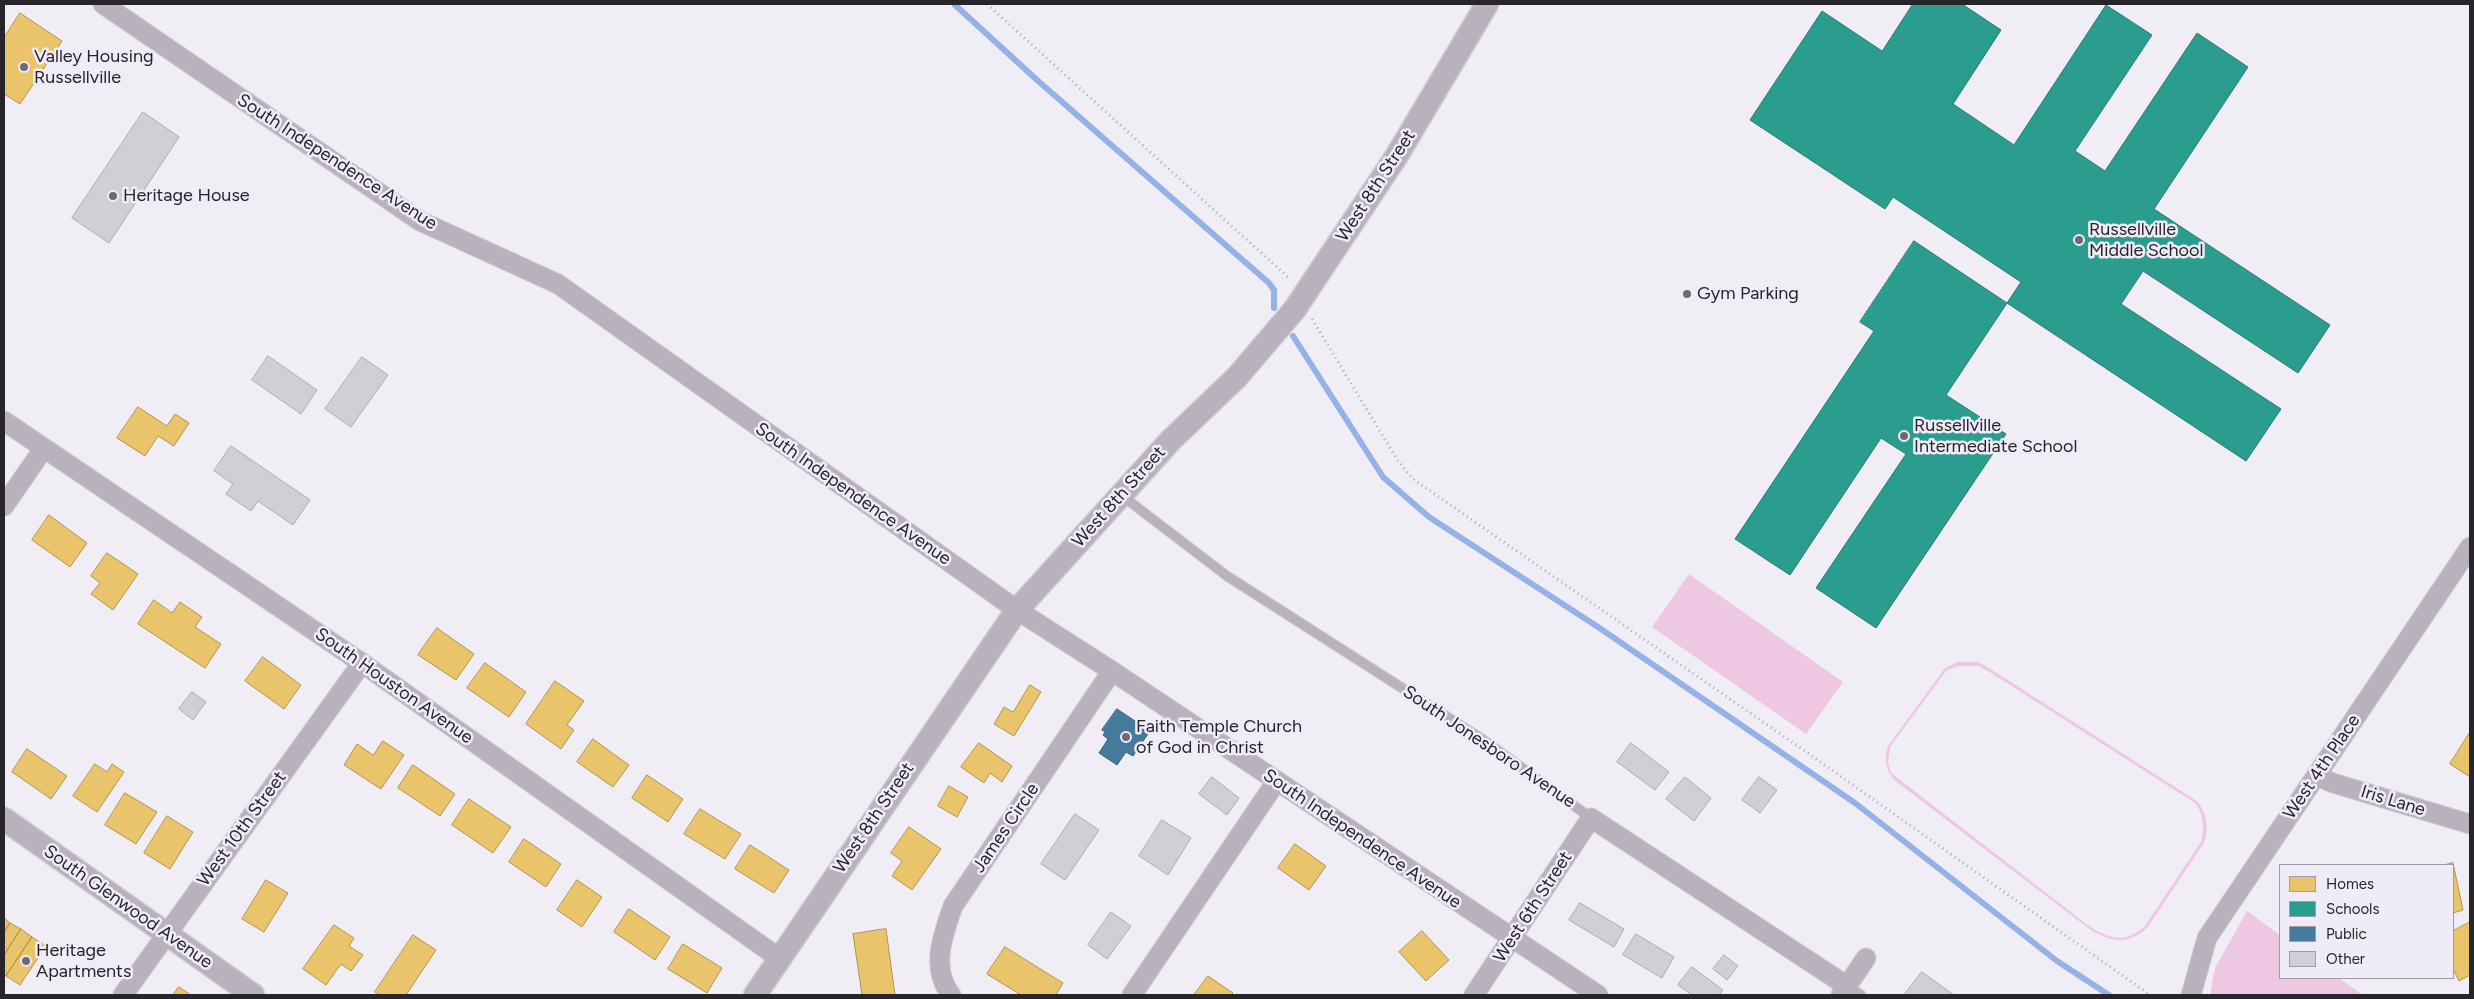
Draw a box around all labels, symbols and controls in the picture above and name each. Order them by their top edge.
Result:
place label: Valley Housing Russellville [34,46,154,88]
marker: Valley Housing Russellville [18,61,30,73]
street label: South Independence Avenue [233,89,441,235]
street label: West 8th Street [1332,126,1420,246]
place label: Heritage House [123,185,250,207]
marker: Heritage House [107,190,119,202]
place label: Russellville Middle School [2089,219,2203,262]
marker: Russellville Middle School [2073,234,2085,246]
place label: Gym Parking [1697,283,1799,305]
marker: Gym Parking [1681,288,1693,300]
place label: Russellville Intermediate School [1914,415,2077,458]
street label: South Independence Avenue [751,418,955,570]
marker: Russellville Intermediate School [1898,430,1910,442]
street label: West 8th Street [1068,442,1170,552]
street label: South Houston Avenue [311,623,477,749]
street label: South Jonesboro Avenue [1399,681,1579,813]
street label: West 4th Place [2279,711,2365,823]
place label: Faith Temple Church of God in Christ [1136,716,1302,759]
marker: Faith Temple Church of God in Christ [1120,731,1132,743]
street label: West 8th Street [829,759,919,877]
street label: South Independence Avenue [1259,765,1465,913]
street label: West 10th Street [193,767,291,891]
street label: James Circle [968,779,1044,877]
street label: Iris Lane [2358,781,2428,821]
street label: South Glenwood Avenue [40,841,216,973]
street label: West 6th Street [1489,847,1577,967]
legend [2279,864,2454,979]
text: Homes [2326,875,2374,893]
text: Schools [2326,900,2379,918]
text: Public [2326,925,2367,943]
place label: Heritage Apartments [36,940,131,982]
text: Other [2326,950,2365,968]
marker: Heritage Apartments [20,955,32,967]

